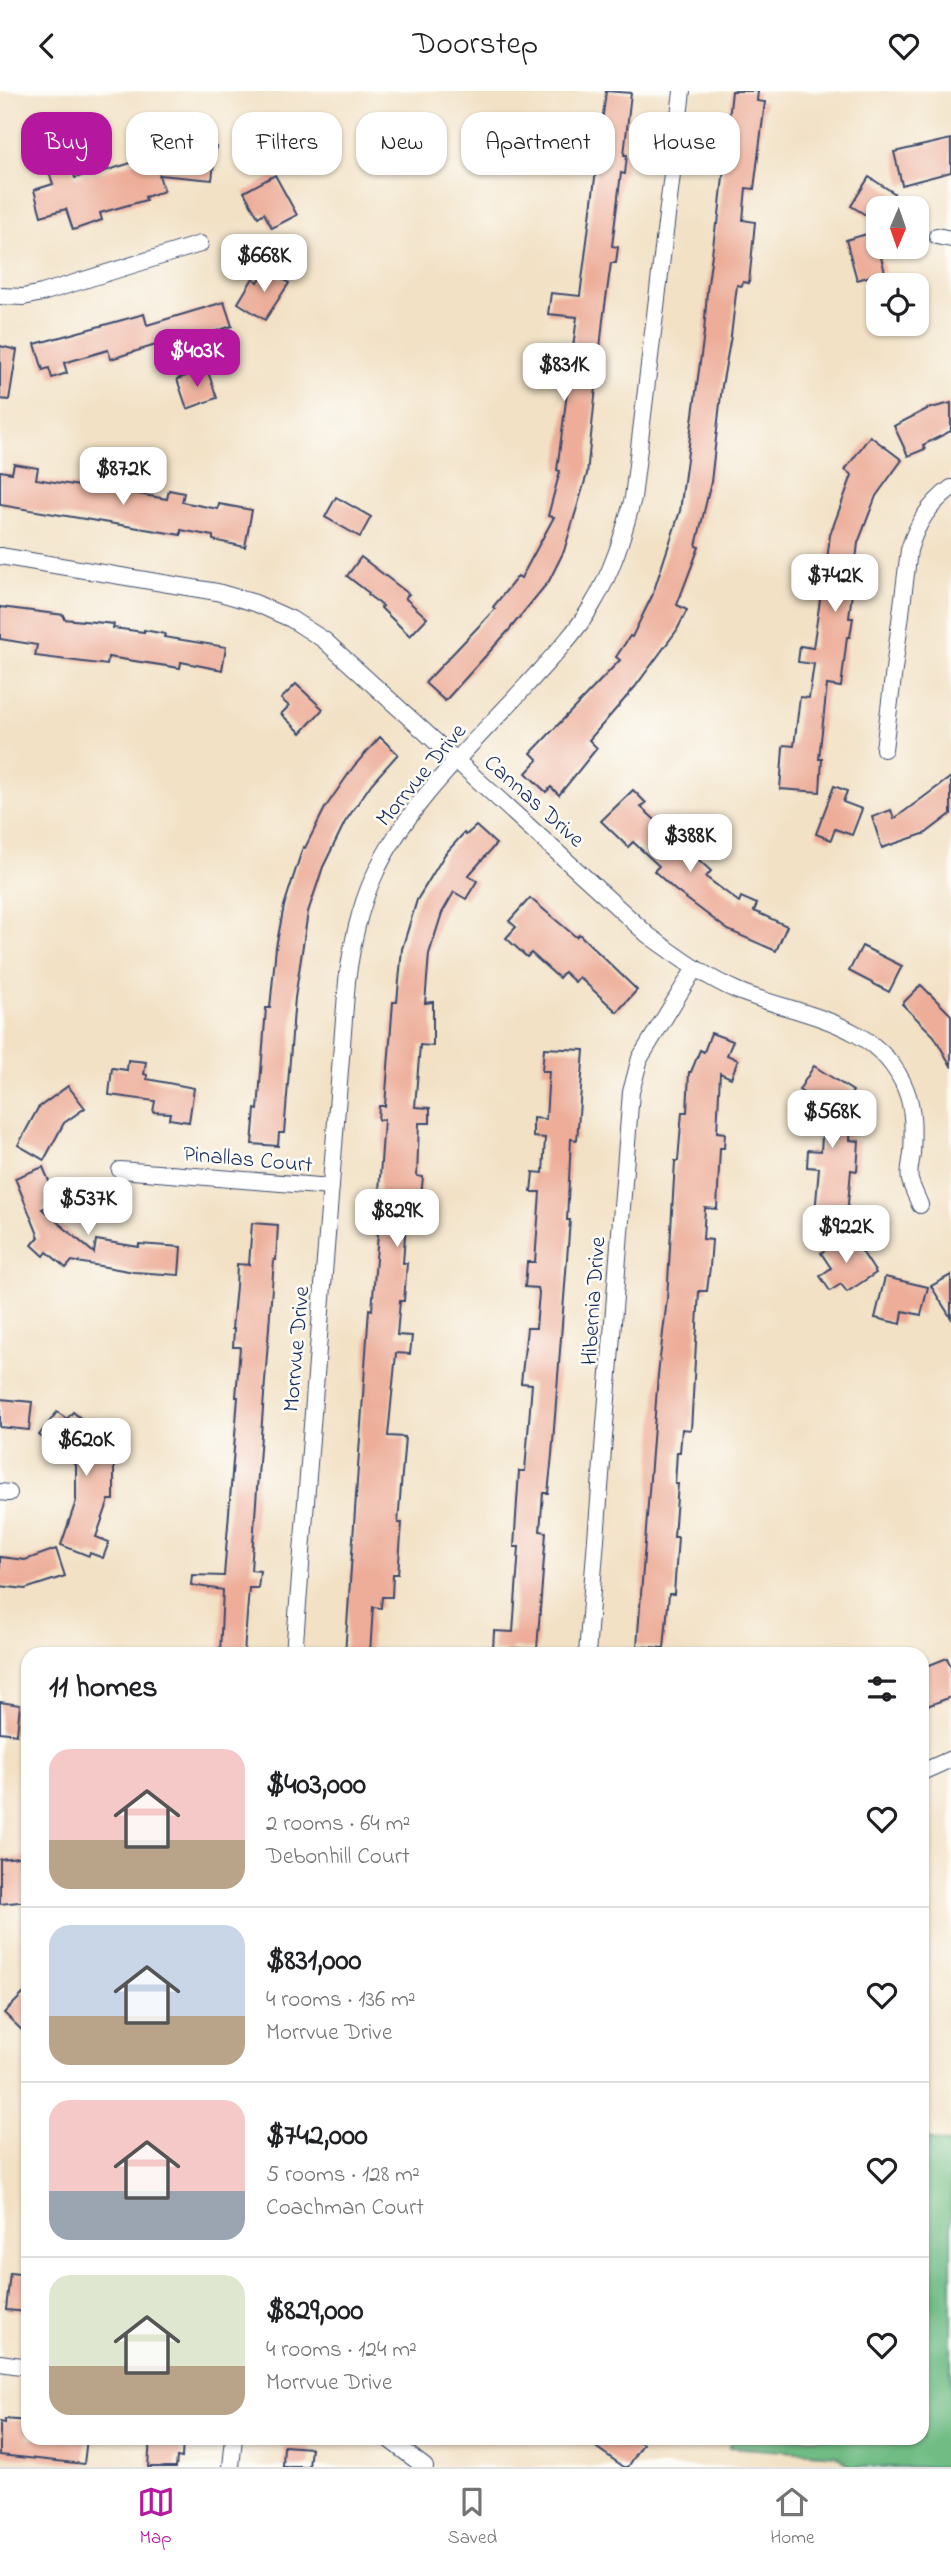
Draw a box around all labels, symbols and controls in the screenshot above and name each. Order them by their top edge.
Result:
text: Doorstep [413,22,538,69]
icon: back [28,27,66,65]
icon: heart [885,27,923,65]
chip: Buy [21,112,112,175]
chip: Rent [126,112,218,175]
chip: Filters [232,112,342,175]
chip: New [356,112,447,175]
chip: Apartment [461,112,615,175]
chip: House [629,112,740,175]
north arrow [866,196,929,259]
map controls [866,196,929,336]
pin: $668K [215,235,313,294]
text: $668K [237,240,291,273]
button: locate [866,273,929,336]
pin: $403K [148,329,246,389]
text: $403K [170,335,224,368]
pin: $831K [515,343,613,403]
text: $831K [539,349,589,382]
pin: $872K [74,447,172,507]
text: $872K [96,453,150,486]
pin: $742K [786,554,884,614]
text: $742K [807,560,863,593]
street label: Morrvue Drive [369,716,476,835]
street label: Cannas Drive [476,748,592,857]
pin: $388K [641,815,739,874]
text: $388K [664,820,716,853]
pin: $568K [783,1091,881,1150]
text: $568K [804,1096,860,1129]
street label: Pinallas Court [182,1138,314,1183]
pin: $537K [39,1177,137,1237]
text: $537K [59,1183,117,1216]
pin: $829K [348,1189,446,1249]
text: $829K [371,1195,423,1228]
pin: $922K [797,1205,895,1265]
text: $922K [819,1211,873,1244]
street label: Hibernia Drive [574,1235,615,1367]
street label: Morrvue Drive [276,1284,319,1414]
pin: $620K [37,1419,135,1478]
text: $620K [58,1424,114,1457]
text: 11 homes [49,1667,157,1711]
icon: filters [863,1670,901,1708]
text: $403,000 [266,1764,366,1808]
icon: home [105,1777,189,1861]
icon: heart [863,1800,901,1838]
text: 2 rooms · 64 m² [266,1808,410,1841]
text: Debonhill Court [266,1841,410,1874]
text: $831,000 [266,1940,361,1984]
icon: home [105,1953,189,2037]
icon: heart [863,1976,901,2014]
text: 4 rooms · 136 m² [266,1984,416,2017]
text: Morrvue Drive [266,2017,392,2050]
text: $742,000 [266,2115,368,2159]
icon: home [105,2128,189,2212]
icon: heart [863,2151,901,2189]
text: 5 rooms · 128 m² [266,2159,420,2192]
text: Coachman Court [266,2192,424,2225]
text: $829,000 [266,2290,363,2334]
icon: home [105,2303,189,2387]
icon: heart [863,2326,901,2364]
text: 4 rooms · 124 m² [266,2334,417,2367]
text: Morrvue Drive [266,2367,392,2400]
tab: Map [137,2483,175,2552]
tab: Saved [448,2483,497,2552]
tab: Home [770,2483,814,2552]

